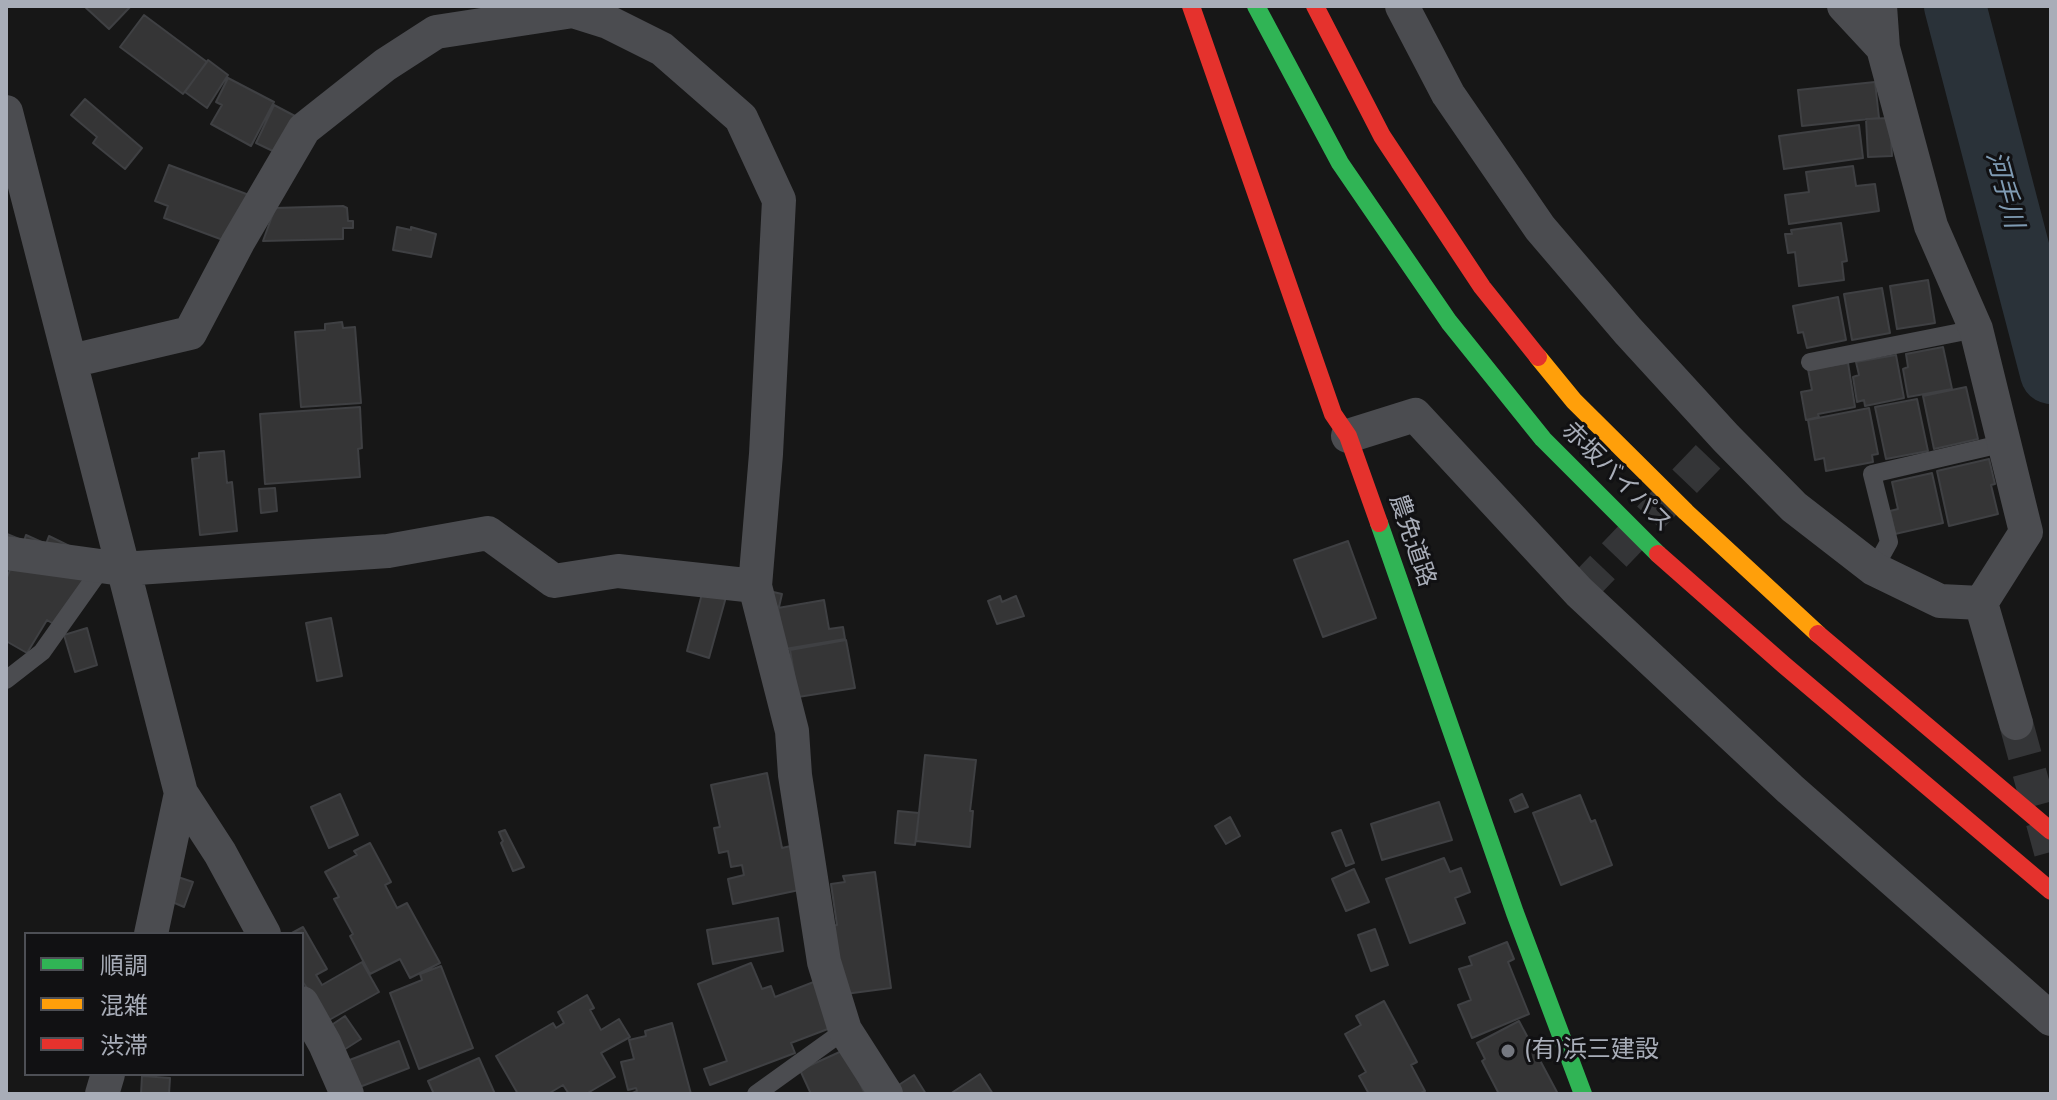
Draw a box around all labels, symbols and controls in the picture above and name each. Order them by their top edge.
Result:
water label: 河手川 [1978,148,2028,232]
street label: 赤坂バイパス [1555,417,1677,539]
street label: 農免道路 [1382,491,1440,591]
legend [24,932,304,1076]
text: 順調 [100,948,148,983]
text: 混雑 [100,988,148,1023]
text: 渋滞 [100,1028,148,1063]
place label: (有)浜三建設 [1524,1037,1659,1065]
marker: (有)浜三建設 [1499,1042,1517,1060]

